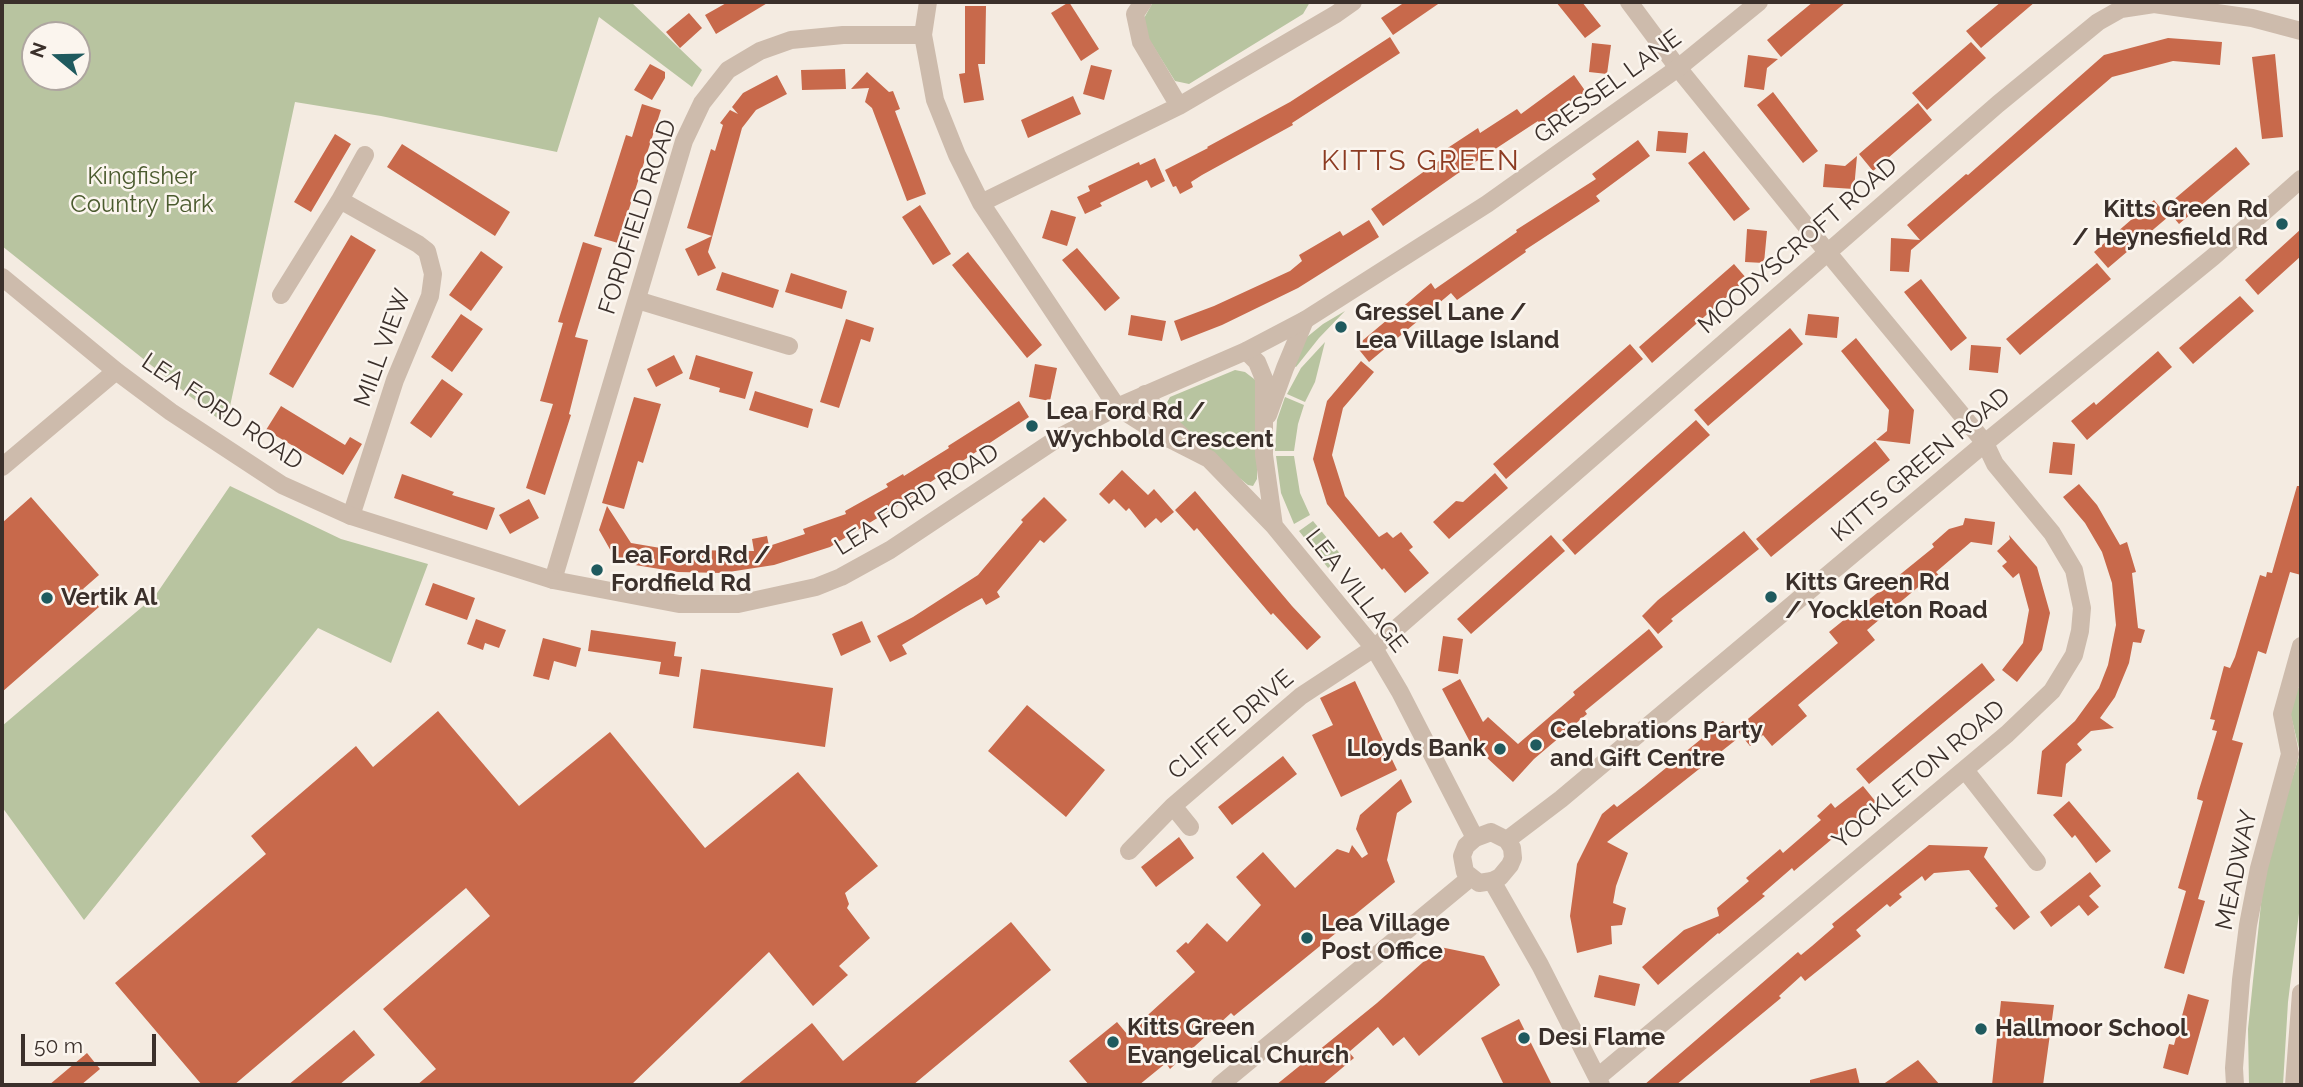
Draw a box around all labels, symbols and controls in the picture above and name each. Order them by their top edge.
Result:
north arrow [21,21,91,91]
street label: GRESSEL LANE [1529,24,1687,150]
text: N [25,39,51,60]
street label: FORDFIELD ROAD [593,116,683,318]
district label: KITTS GREEN [1323,145,1519,179]
street label: MOODYSCROFT ROAD [1693,152,1903,340]
park label: Kingfisher Country Park [70,163,214,219]
place label: Kitts Green Rd / Heynesfield Rd [2072,196,2268,252]
marker: Kitts Green Rd / Heynesfield Rd [2274,216,2290,232]
street label: MILL VIEW [348,285,418,411]
place label: Gressel Lane / Lea Village Island [1355,299,1559,355]
marker: Gressel Lane / Lea Village Island [1333,319,1349,335]
street label: LEA FORD ROAD [136,347,308,477]
street label: KITTS GREEN ROAD [1826,382,2016,548]
place label: Lea Ford Rd / Wychbold Crescent [1046,398,1274,454]
marker: Lea Ford Rd / Wychbold Crescent [1024,418,1040,434]
street label: LEA FORD ROAD [830,438,1004,562]
street label: LEA VILLAGE [1299,524,1413,658]
place label: Lea Ford Rd / Fordfield Rd [611,542,770,598]
marker: Lea Ford Rd / Fordfield Rd [589,562,605,578]
place label: Kitts Green Rd / Yockleton Road [1785,569,1988,625]
place label: Vertik Al [61,584,157,612]
marker: Kitts Green Rd / Yockleton Road [1763,589,1779,605]
marker: Vertik Al [39,590,55,606]
street label: CLIFFE DRIVE [1162,664,1300,786]
street label: YOCKLETON ROAD [1827,694,2011,856]
place label: Celebrations Party and Gift Centre [1550,717,1763,773]
place label: Lloyds Bank [1346,735,1486,763]
marker: Celebrations Party and Gift Centre [1528,737,1544,753]
marker: Lloyds Bank [1492,741,1508,757]
street label: MEADWAY [2210,807,2264,933]
place label: Lea Village Post Office [1321,910,1450,966]
marker: Lea Village Post Office [1299,930,1315,946]
place label: Kitts Green Evangelical Church [1127,1014,1349,1070]
place label: Hallmoor School [1995,1015,2188,1043]
scale bar [24,1020,159,1064]
marker: Hallmoor School [1973,1021,1989,1037]
place label: Desi Flame [1538,1024,1665,1052]
marker: Desi Flame [1516,1030,1532,1046]
text: 50 m [34,1033,83,1058]
marker: Kitts Green Evangelical Church [1105,1034,1121,1050]

